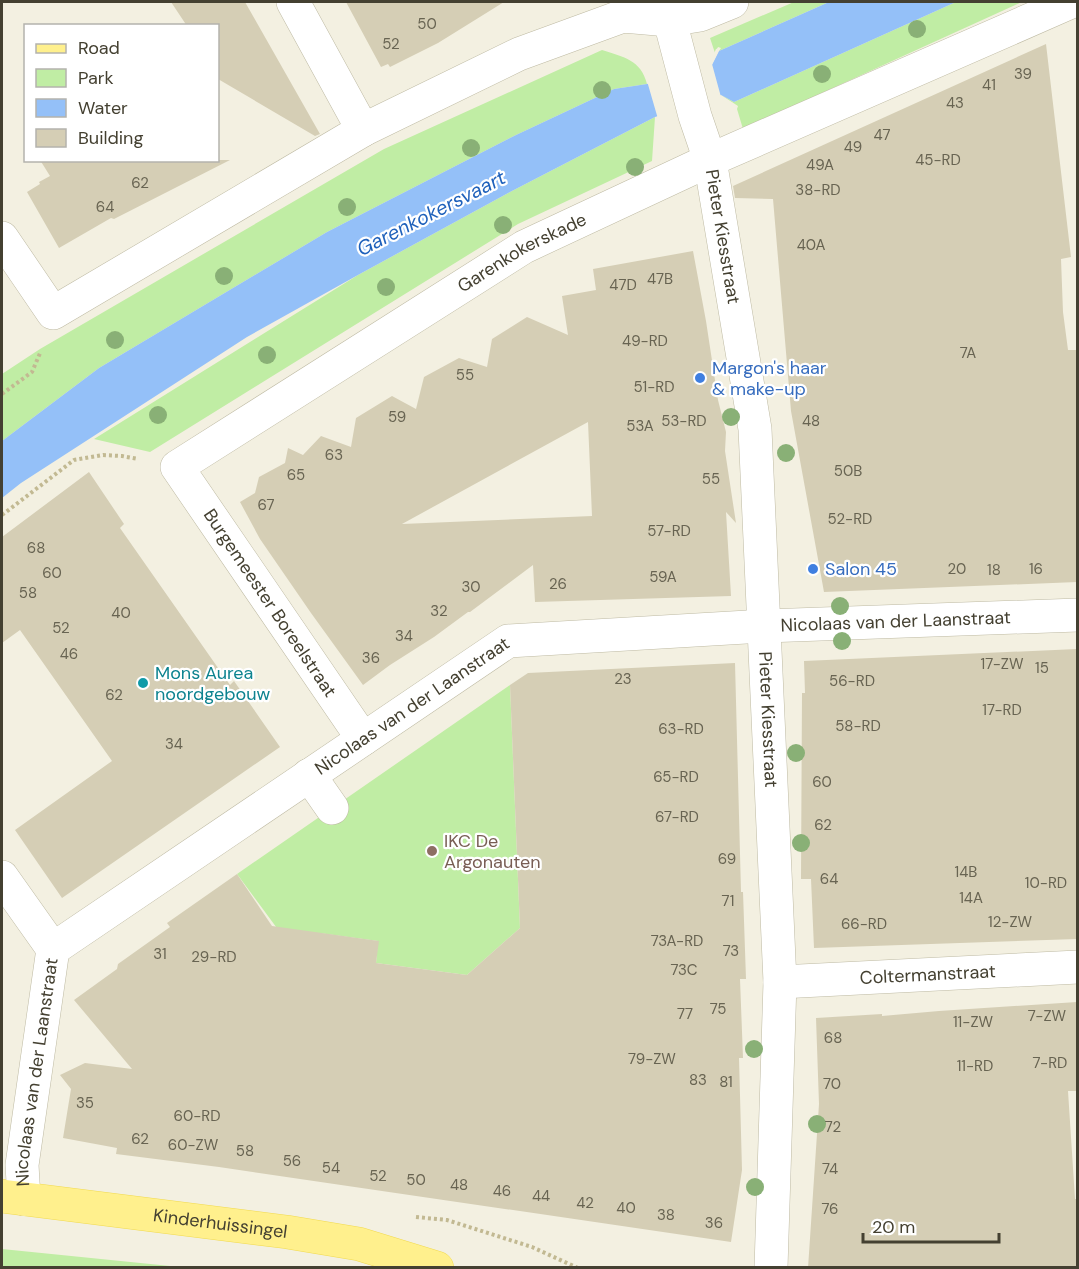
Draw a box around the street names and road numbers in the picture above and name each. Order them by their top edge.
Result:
street label: Pieter Kiesstraat [700,167,746,306]
street label: Garenkokerskade [453,207,590,298]
street label: Burgemeester Boreelstraat [198,504,342,702]
street label: Nicolaas van der Laanstraat [780,605,1011,637]
street label: Nicolaas van der Laanstraat [310,631,514,780]
street label: Pieter Kiesstraat [753,651,783,788]
street label: Nicolaas van der Laanstraat [9,956,64,1187]
street label: Coltermanstraat [859,959,996,990]
street label: Kinderhuissingel [152,1203,289,1244]

